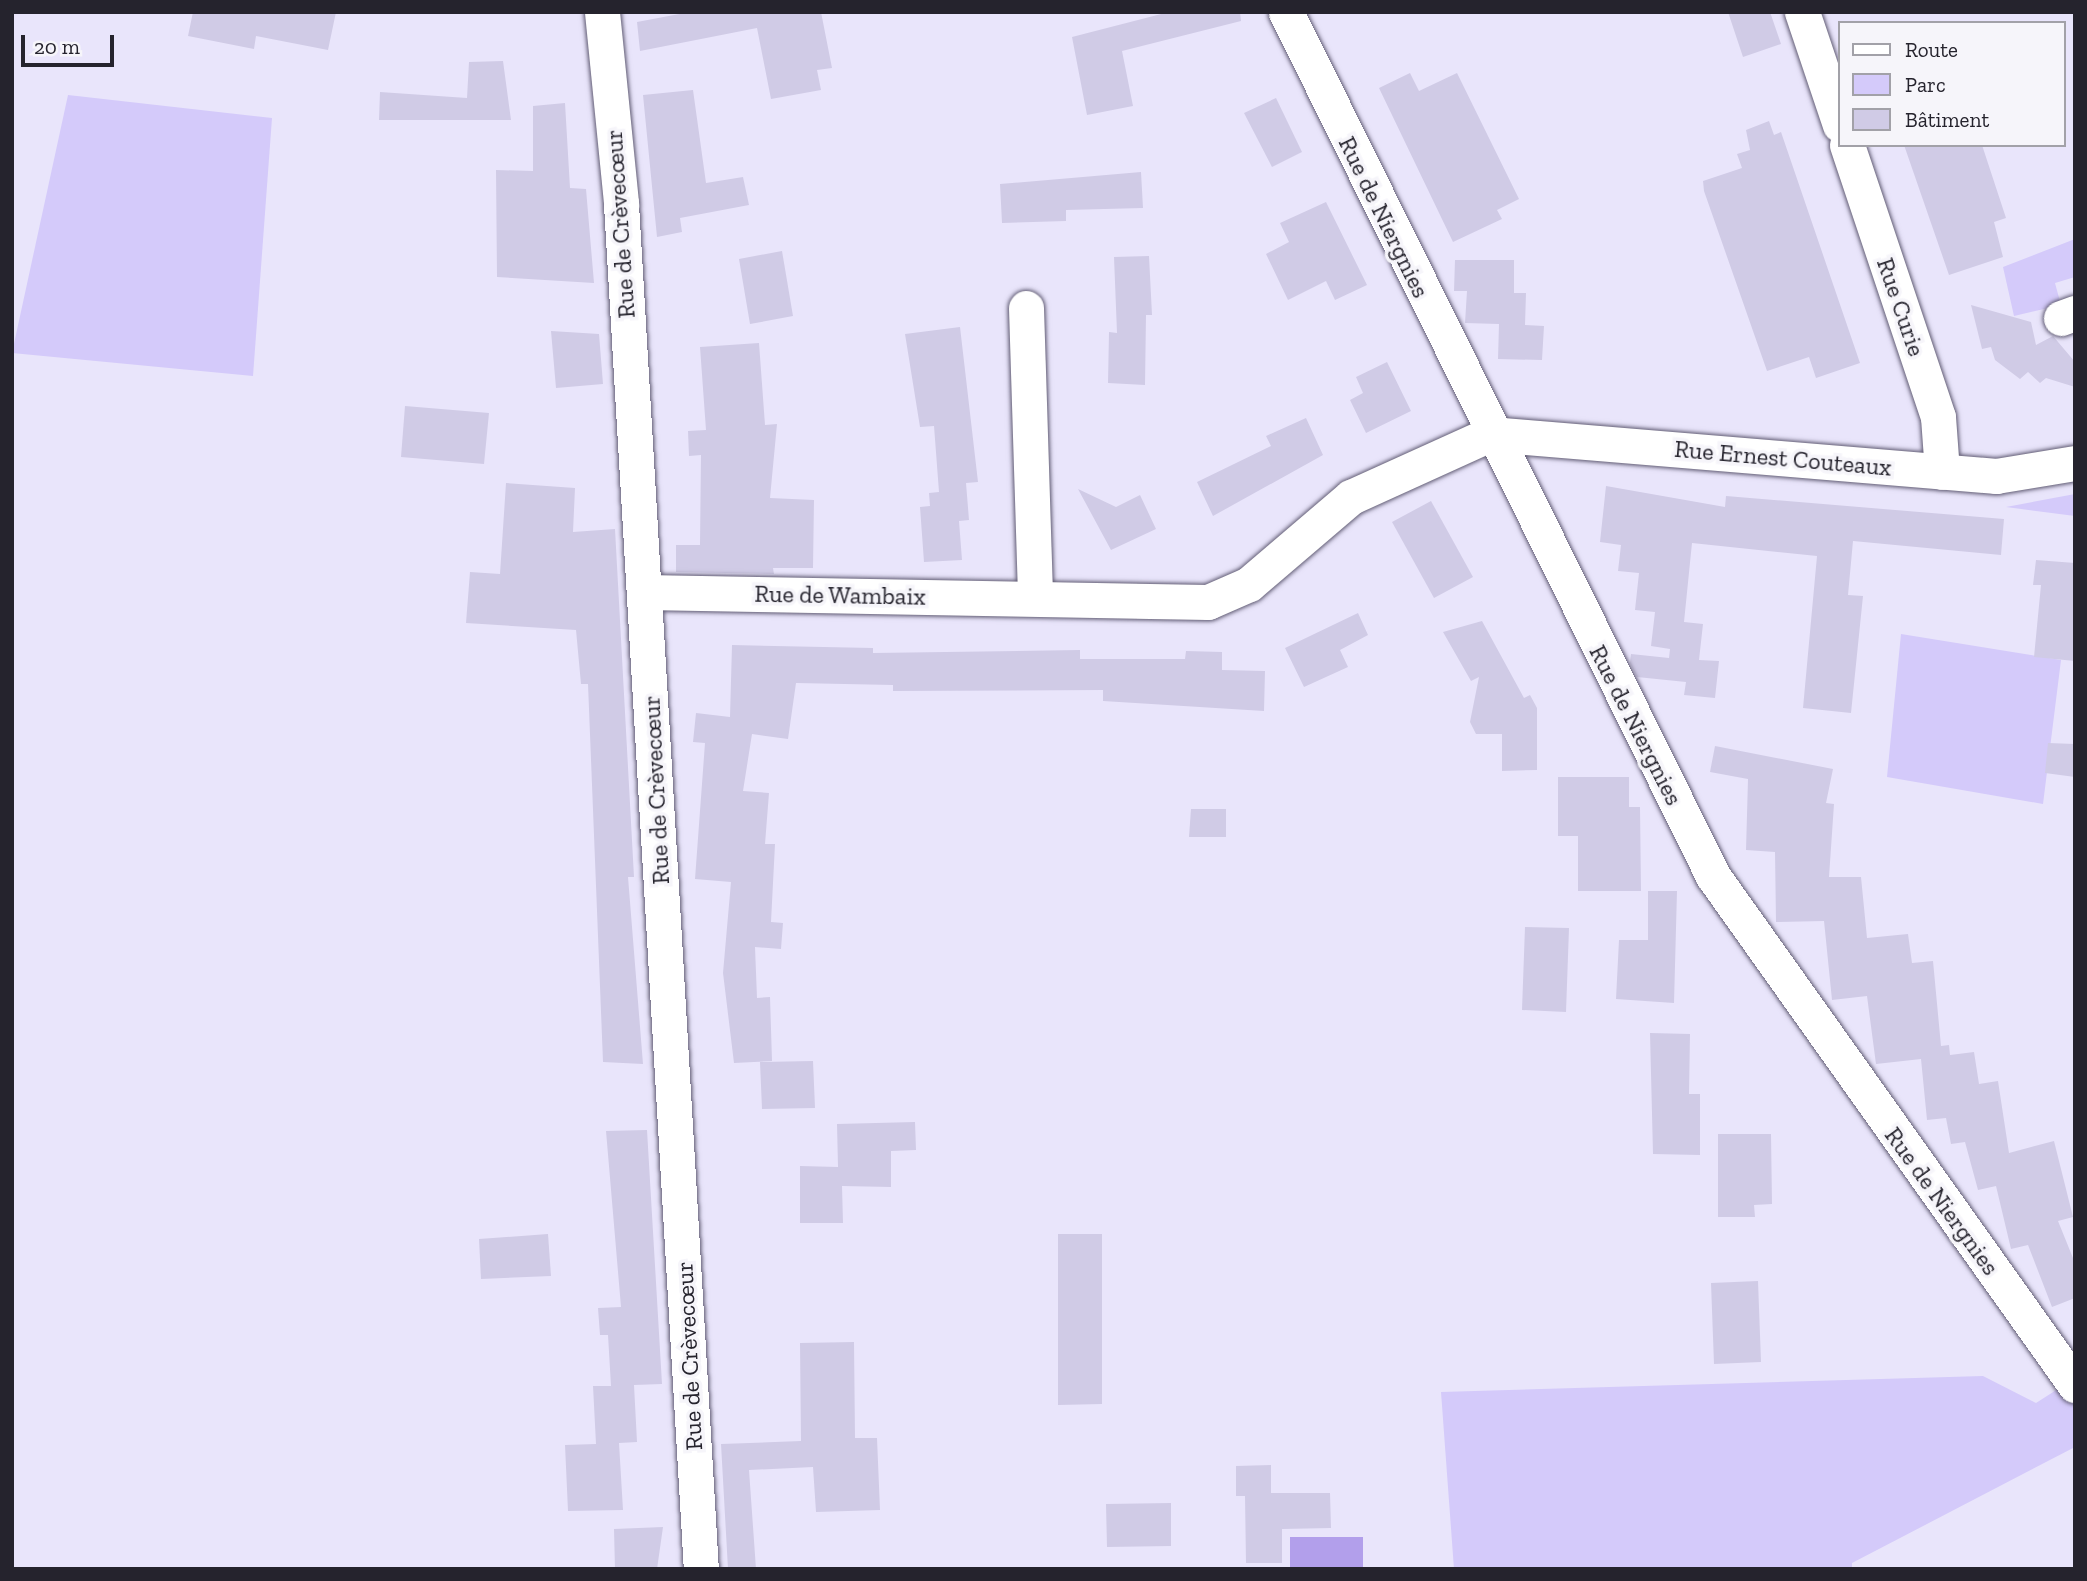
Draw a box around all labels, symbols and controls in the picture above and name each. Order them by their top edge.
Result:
scale bar [24,21,117,65]
legend [1839,21,2066,147]
text: 20 m [34,34,80,59]
text: Route [1905,37,1958,62]
text: Parc [1905,72,1946,97]
text: Bâtiment [1905,107,1989,132]
street label: Rue de Crèvecœur [599,129,641,319]
street label: Rue de Niergnies [1333,132,1435,302]
street label: Rue Curie [1871,254,1931,360]
street label: Rue Ernest Couteaux [1673,434,1893,482]
street label: Rue de Wambaix [754,579,926,611]
street label: Rue de Niergnies [1583,640,1689,810]
street label: Rue de Crèvecœur [637,695,675,885]
street label: Rue de Niergnies [1879,1121,2005,1281]
street label: Rue de Crèvecœur [670,1261,708,1451]

